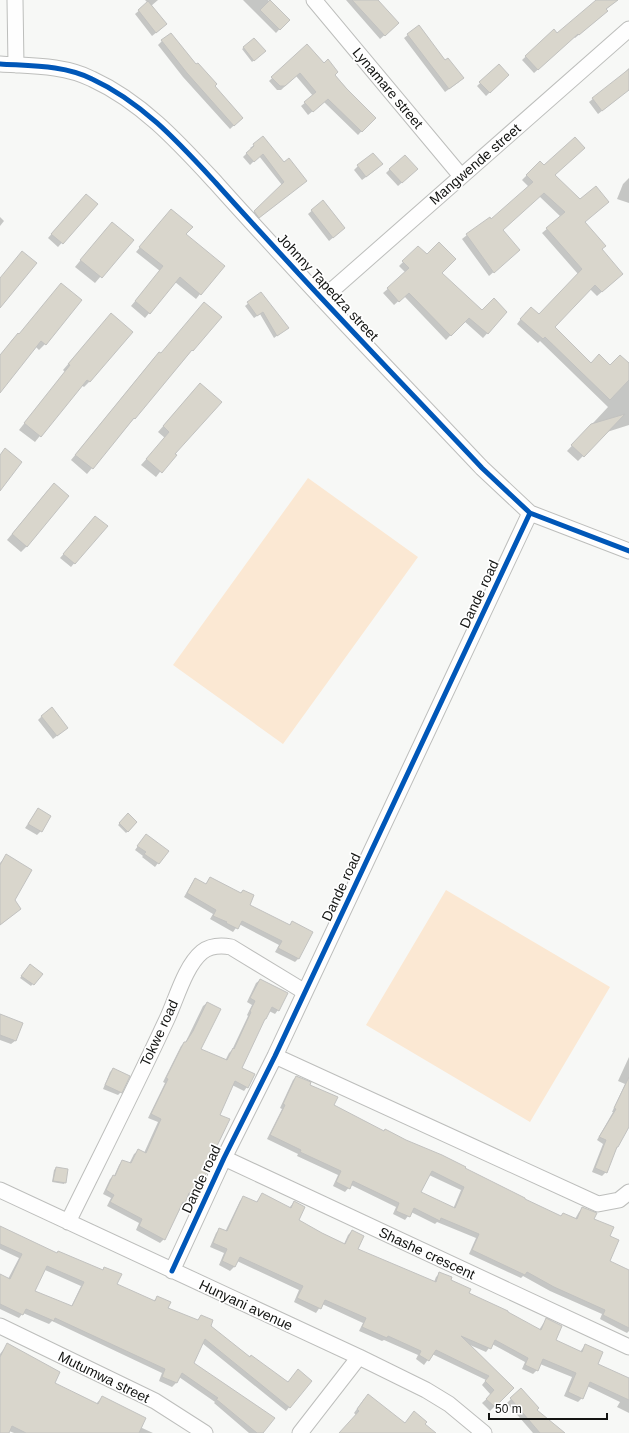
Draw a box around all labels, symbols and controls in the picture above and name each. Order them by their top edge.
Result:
street label: Lynamare street [350,44,427,132]
street label: Mangwende street [426,120,524,208]
street label: Johnny Tapedza street [274,230,382,344]
street label: Dande road [456,557,502,631]
street label: Dande road [318,850,364,924]
street label: Tokwe road [137,997,181,1069]
street label: Dande road [178,1142,224,1216]
street label: Shashe crescent [376,1224,478,1282]
street label: Hunyani avenue [197,1276,295,1334]
street label: Mutumwa street [56,1348,152,1406]
scale bar [489,1395,607,1421]
text: 50 m [495,1402,522,1416]

